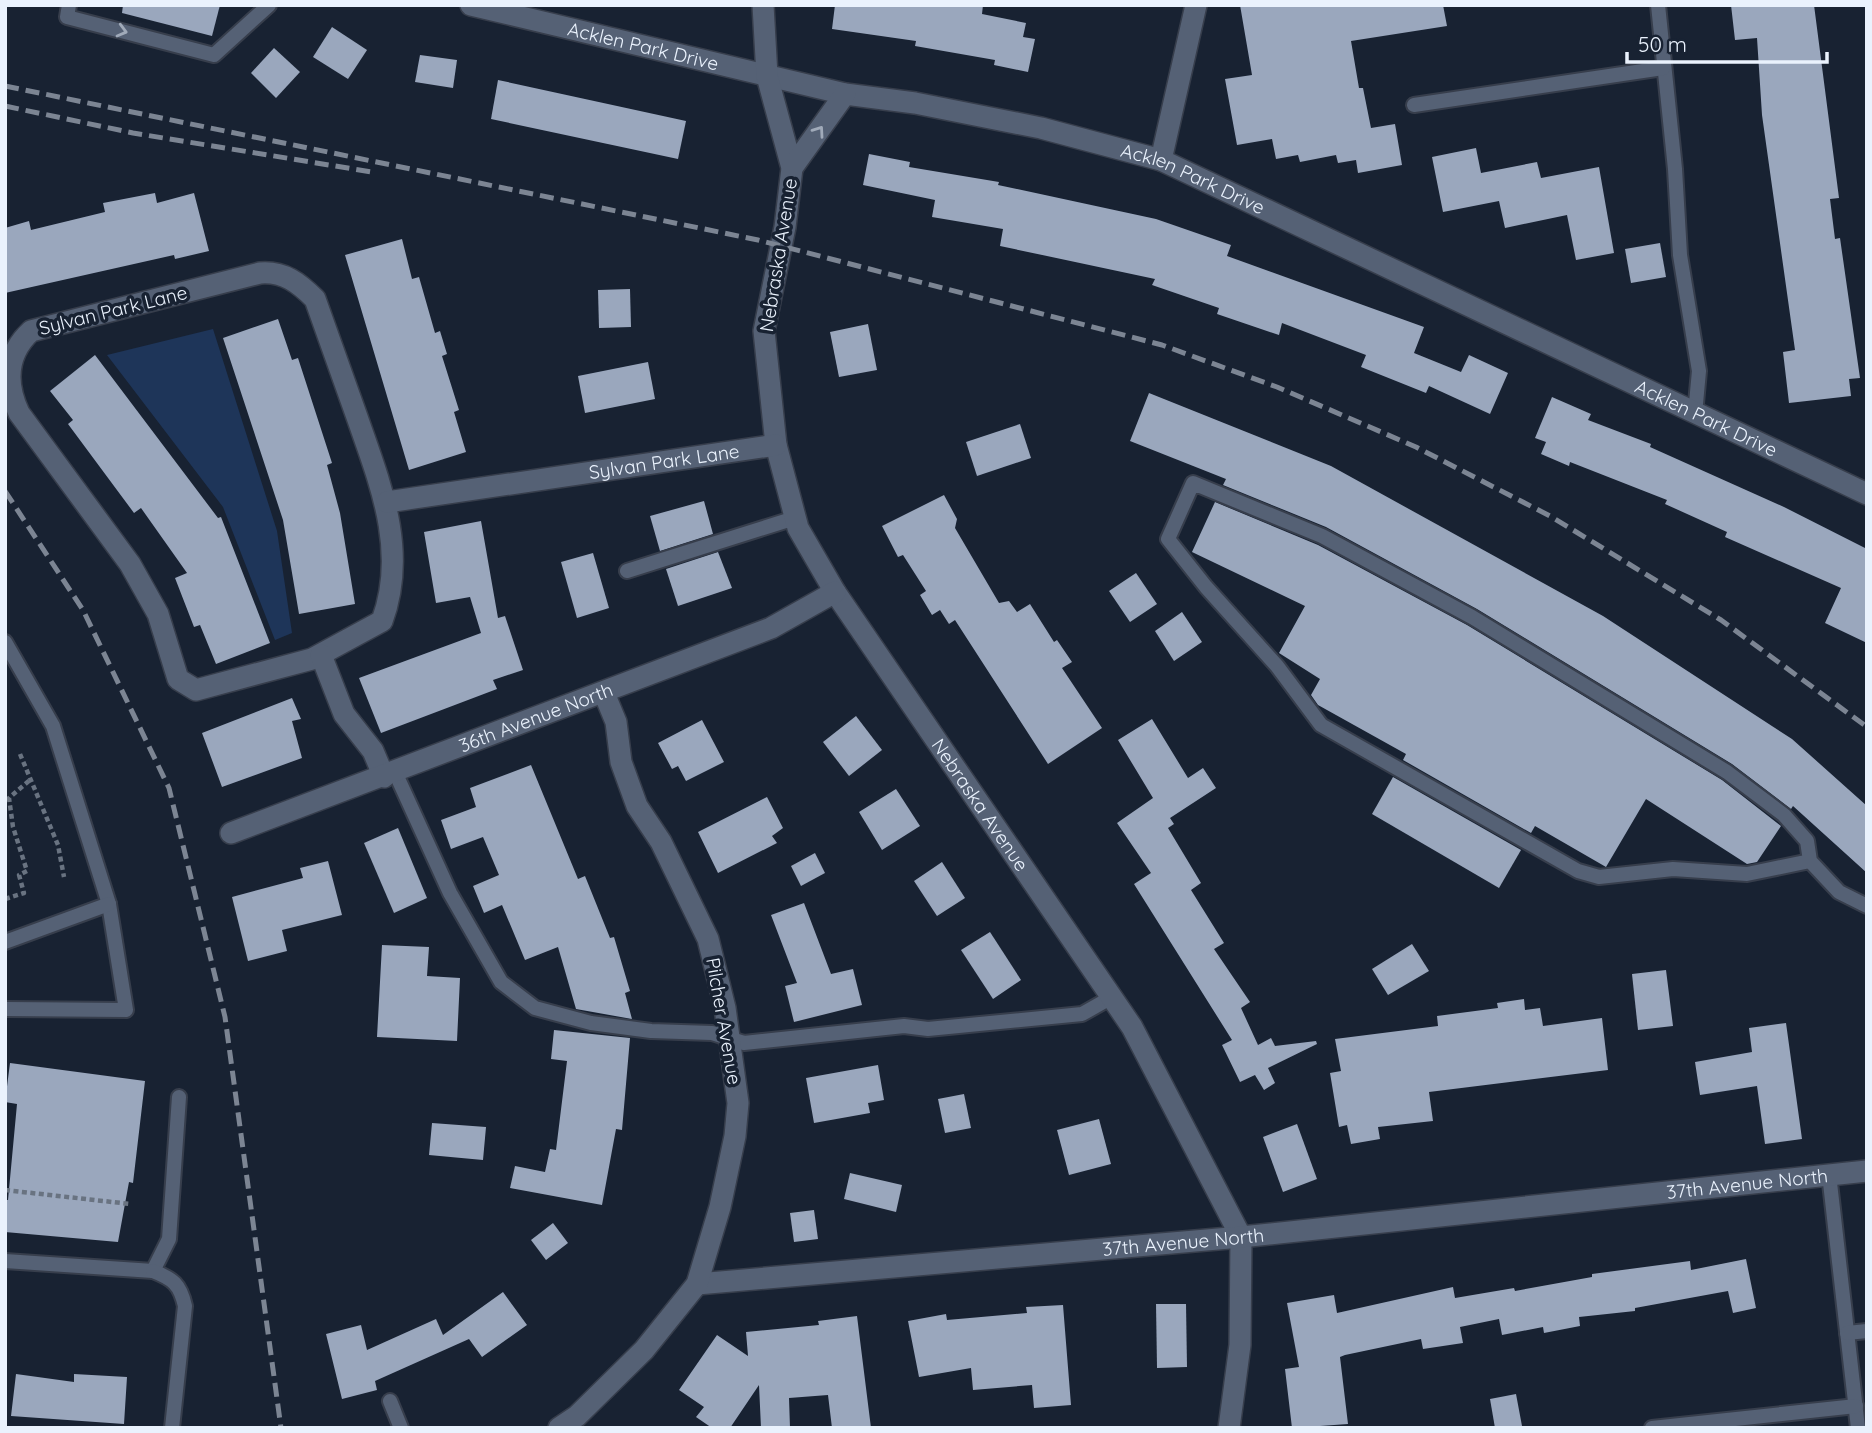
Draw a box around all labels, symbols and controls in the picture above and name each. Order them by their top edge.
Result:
street label: Acklen Park Drive [565,16,721,76]
scale bar [1627,21,1826,65]
one-way arrow [116,23,128,37]
text: 50 m [1638,31,1687,57]
one-way arrow [811,126,823,139]
street label: Acklen Park Drive [1118,138,1269,219]
street label: Nebraska Avenue [754,176,802,334]
street label: Sylvan Park Lane [36,280,190,340]
street label: Acklen Park Drive [1631,374,1781,462]
street label: Sylvan Park Lane [587,439,741,484]
street label: 36th Avenue North [455,677,616,757]
street label: Nebraska Avenue [927,734,1034,876]
street label: Pilcher Avenue [701,956,747,1086]
street label: 37th Avenue North [1665,1163,1829,1204]
street label: 37th Avenue North [1101,1223,1265,1261]

